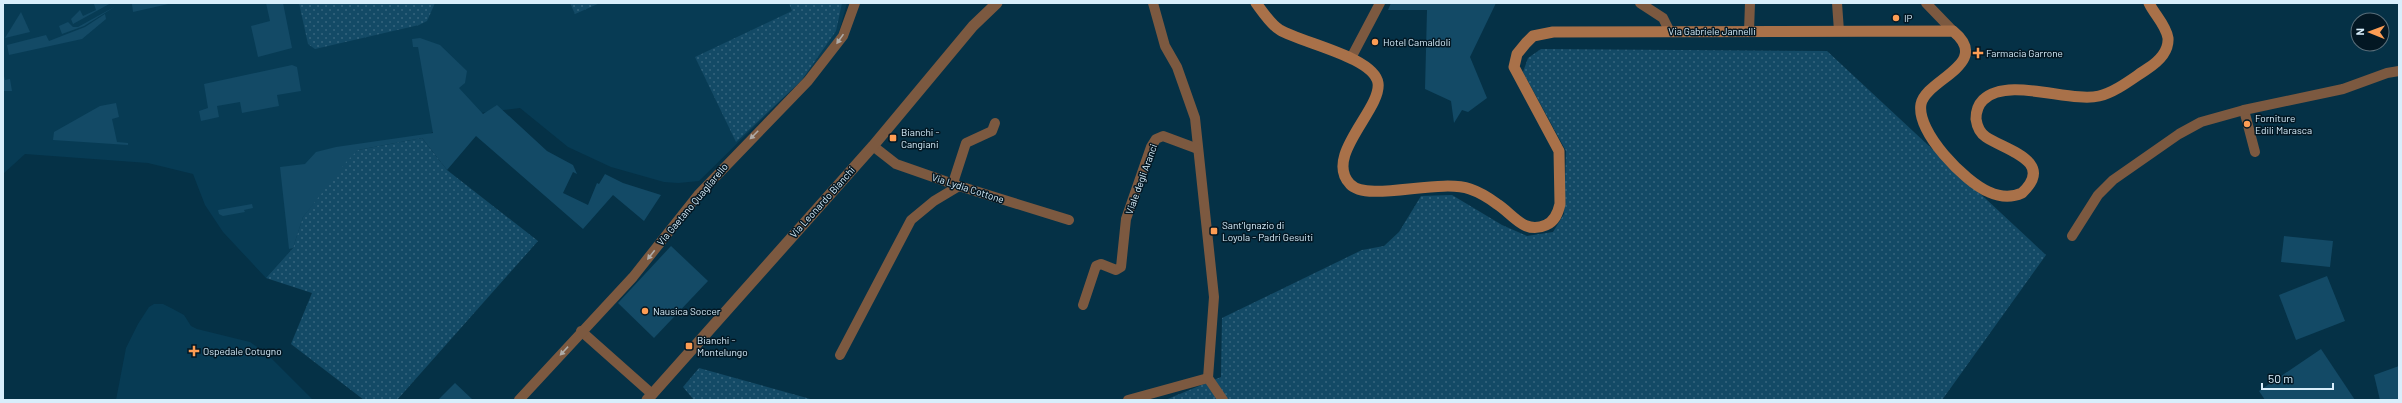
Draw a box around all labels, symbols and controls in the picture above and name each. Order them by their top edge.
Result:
place label: IP [1904,12,1913,24]
north arrow [2350,12,2390,52]
marker: IP [1891,13,1901,23]
street label: Via Gabriele Jannelli [1668,25,1756,37]
text: N [2353,28,2366,36]
one-way arrow [836,34,844,44]
place label: Hotel Camaldoli [1383,36,1451,48]
marker: Hotel Camaldoli [1370,37,1380,47]
place label: Farmacia Garrone [1986,47,2063,59]
marker: Farmacia Garrone [1973,48,1983,58]
place label: Forniture Edili Marasca [2255,112,2312,136]
marker: Forniture Edili Marasca [2242,119,2252,129]
place label: Bianchi - Cangiani [901,126,939,150]
one-way arrow [749,130,759,140]
marker: Bianchi - Cangiani [888,133,898,143]
street label: Viale degli Aranci [1123,142,1159,216]
street label: Via Gaetano Quagliarello [654,160,730,248]
street label: Via Leonardo Bianchi [787,164,857,240]
street label: Via Lydia Cottone [930,171,1006,205]
place label: Sant'Ignazio di Loyola - Padri Gesuiti [1222,219,1313,243]
marker: Sant'Ignazio di Loyola - Padri Gesuiti [1209,226,1219,236]
one-way arrow [646,249,655,260]
place label: Nausica Soccer [653,305,721,317]
marker: Nausica Soccer [640,306,650,316]
place label: Bianchi - Montelungo [697,334,748,358]
marker: Bianchi - Montelungo [684,341,694,351]
marker: Ospedale Cotugno [188,345,200,357]
place label: Ospedale Cotugno [203,345,282,357]
one-way arrow [560,347,569,356]
scale bar [2262,365,2333,391]
text: 50 m [2268,371,2293,385]

